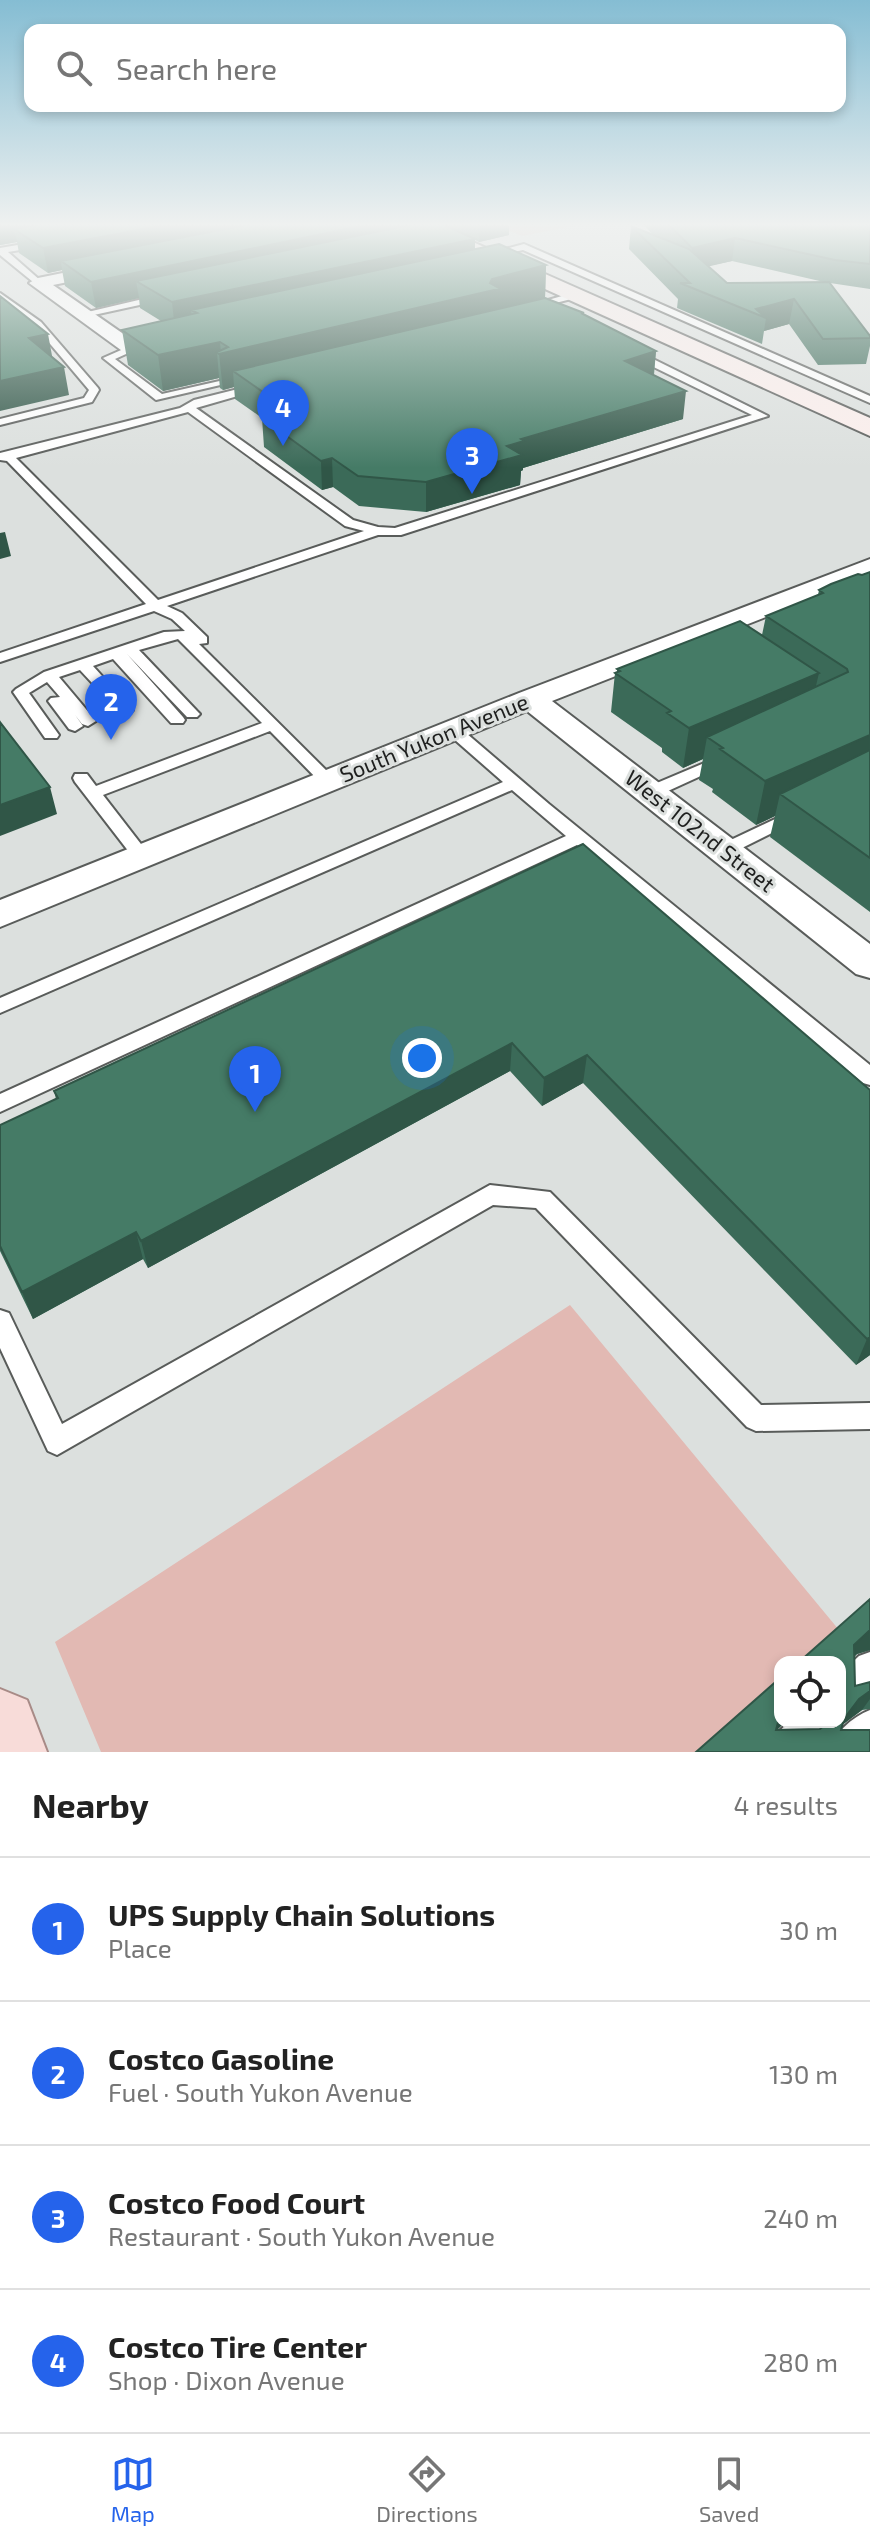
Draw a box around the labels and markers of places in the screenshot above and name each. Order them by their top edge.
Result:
pin: 4 [257,380,309,446]
pin: 3 [446,428,498,494]
pin: 2 [85,674,137,740]
pin: 1 [229,1046,281,1112]

